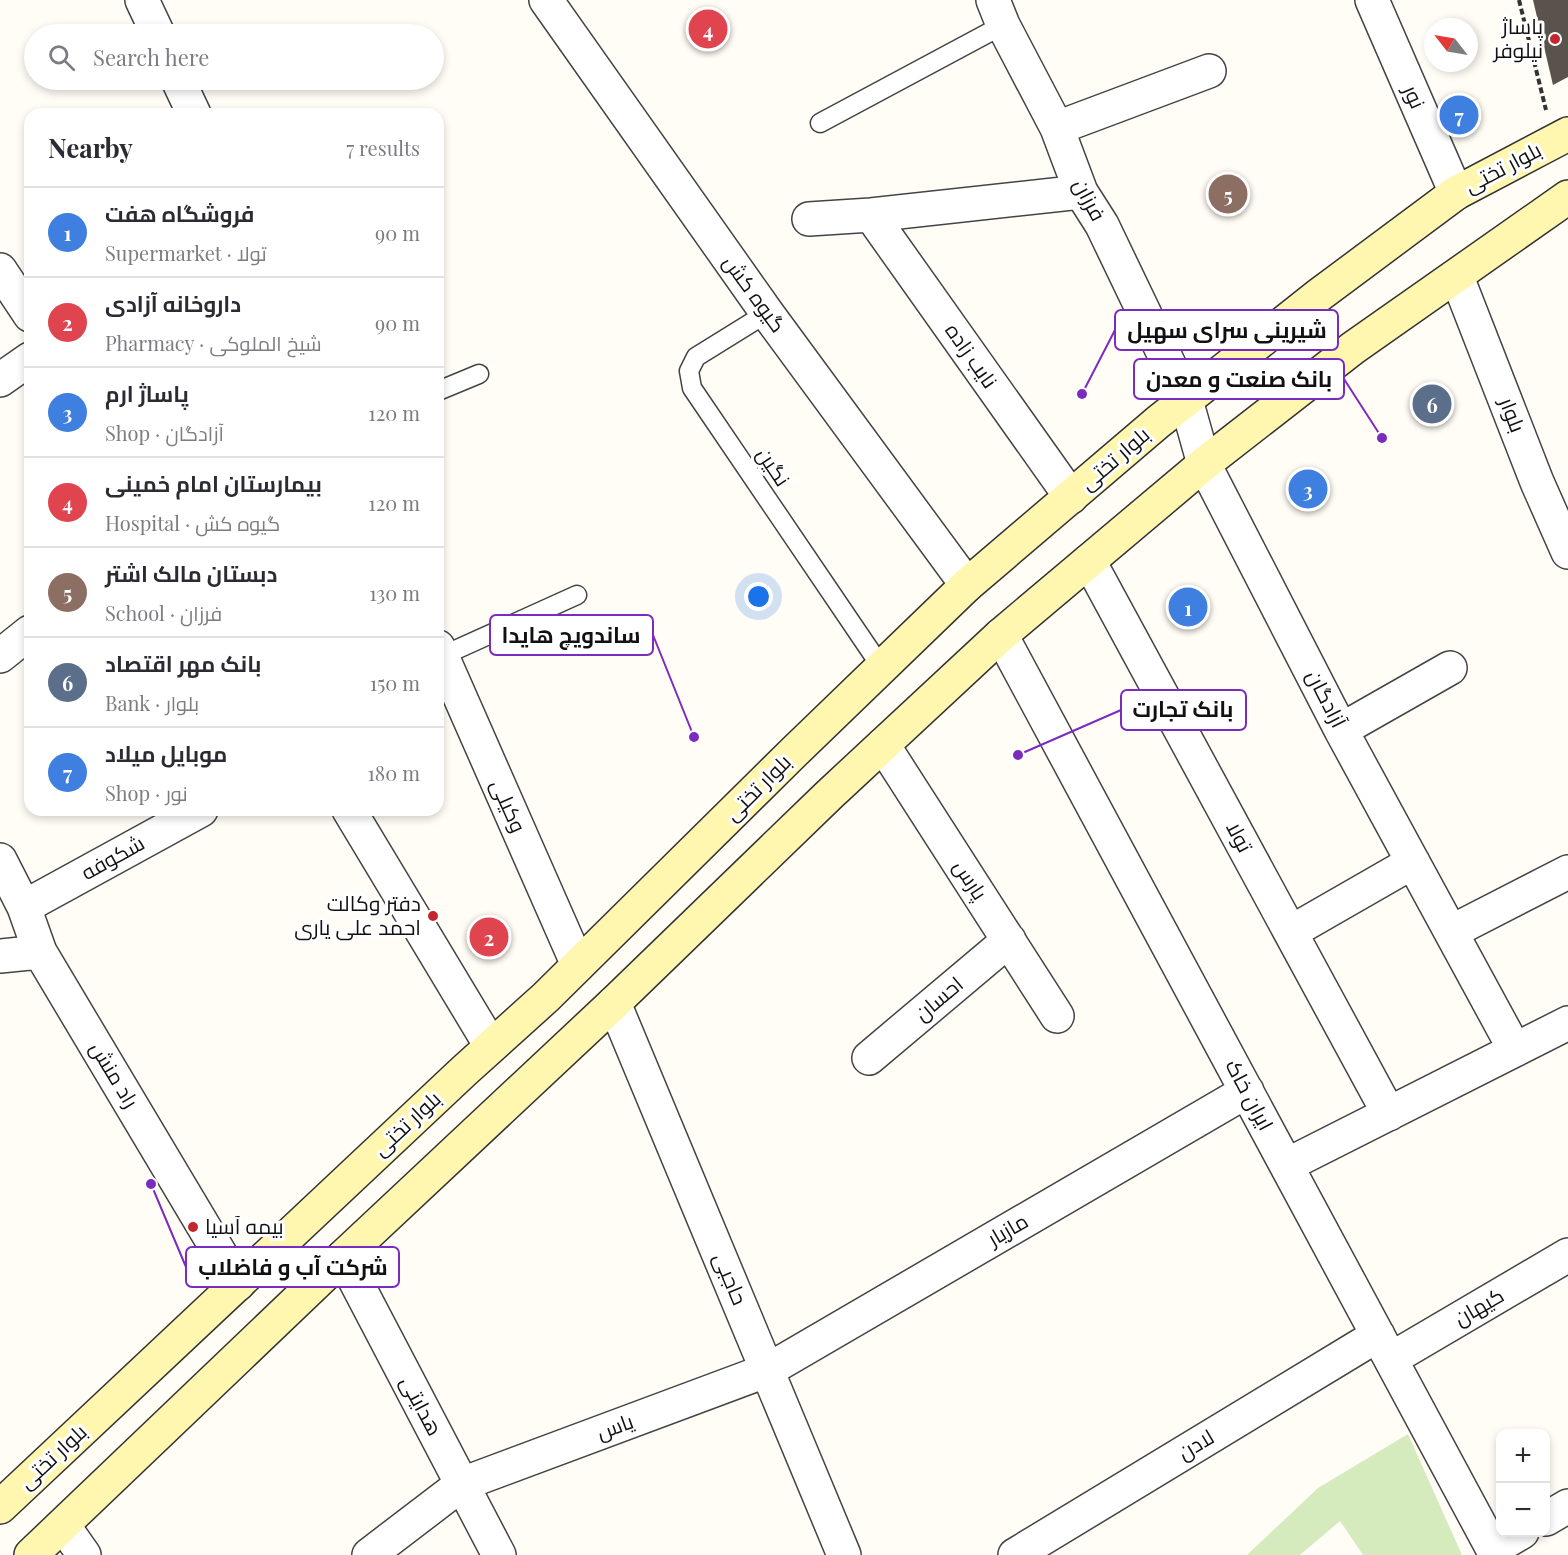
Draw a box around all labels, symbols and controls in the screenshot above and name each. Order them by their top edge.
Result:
pin: 4 [688,6,728,51]
place label: پاساژ نیلوفر [1493,11,1543,63]
north arrow [1424,18,1478,72]
search box [24,24,444,90]
marker: پاساژ نیلوفر [1548,32,1562,46]
icon: search [45,41,78,74]
text: Search here [93,42,209,72]
street label: نور [1398,79,1433,113]
pin: 7 [1440,92,1478,138]
text: Nearby [48,130,133,165]
text: 7 results [346,134,420,161]
street label: بلوار تختی [1459,134,1546,199]
pin: 5 [1208,172,1248,216]
street label: فرزان [1067,173,1114,226]
text: فروشگاه هفت [105,198,254,228]
text: 1 [64,219,71,246]
text: 90 m [375,219,420,246]
text: Supermarket · تولا [105,239,267,266]
street label: گیوه کش [717,248,793,338]
text: داروخانه آزادی [105,288,241,318]
text: 2 [62,309,73,336]
text: 90 m [375,309,420,336]
callout: شیرینی سرای سهیل [1115,310,1338,350]
text: شیرینی سرای سهیل [1127,314,1327,344]
street label: نایب زاده [940,317,1005,393]
text: Pharmacy · شیخ الملوکی [105,329,322,356]
callout: بانک صنعت و معدن [1134,359,1344,399]
text: بانک صنعت و معدن [1146,363,1332,393]
text: پاساژ ارم [105,378,189,408]
pin: 6 [1412,382,1452,426]
street label: بلوار [1494,392,1533,436]
text: 3 [63,399,72,426]
text: 120 m [368,399,420,426]
text: Shop · آزادگان [105,419,224,446]
street label: بلوار تختی [1073,419,1155,496]
street label: نگین [751,441,798,491]
pin: 3 [1288,466,1328,512]
text: بیمارستان امام خمینی [105,468,322,498]
text: 4 [62,489,73,516]
text: 120 m [368,489,420,516]
text: Hospital · گیوه کش [105,509,280,536]
text: دبستان مالک اشتر [105,558,277,588]
text: 5 [63,579,72,606]
text: 130 m [369,579,420,606]
your location [744,582,773,611]
pin: 1 [1168,584,1208,630]
text: School · فرزان [105,599,222,626]
callout: ساندویچ هایدا [490,615,653,655]
text: ساندویچ هایدا [502,619,640,650]
text: بانک مهر اقتصاد [105,648,261,678]
street label: آزادگان [1300,664,1354,733]
text: 6 [62,669,73,696]
text: 150 m [370,669,420,696]
text: Bank · بلوار [105,689,199,716]
callout: بانک تجارت [1121,690,1246,730]
text: بانک تجارت [1133,693,1233,723]
text: موبایل میلاد [105,738,227,768]
street label: بلوار تختی [717,747,797,827]
text: 7 [63,759,72,786]
text: 180 m [367,759,420,786]
street label: وکیلی [485,774,534,837]
text: Shop · نور [105,779,188,806]
street label: تولا [1221,816,1261,857]
street label: شکوفه [75,827,149,885]
street label: پارس [947,853,995,906]
place label: دفتر وکالت احمد علی یاری [294,888,421,941]
marker: دفتر وکالت احمد علی یاری [426,909,440,923]
pin: 2 [470,914,508,960]
street label: احسان [907,969,969,1027]
street label: راد منش [84,1036,146,1113]
street label: ایران خاک [1220,1054,1281,1135]
street label: بلوار تختی [366,1084,446,1162]
street label: مازیار [981,1206,1032,1252]
place label: بیمه آسیا [205,1211,284,1239]
marker: بیمه آسیا [186,1220,200,1234]
callout: شرکت آب و فاضلاب [186,1247,399,1287]
street label: حاجبی [707,1248,755,1309]
text: شرکت آب و فاضلاب [198,1251,388,1281]
street label: کیهان [1448,1280,1509,1332]
street label: هدایتی [395,1370,450,1440]
street label: یاس [592,1405,637,1446]
street label: بلوار تختی [12,1417,92,1495]
street label: لادن [1172,1422,1219,1466]
map controls [1496,1429,1550,1537]
button: + [1496,1429,1550,1483]
button: − [1496,1483,1550,1537]

